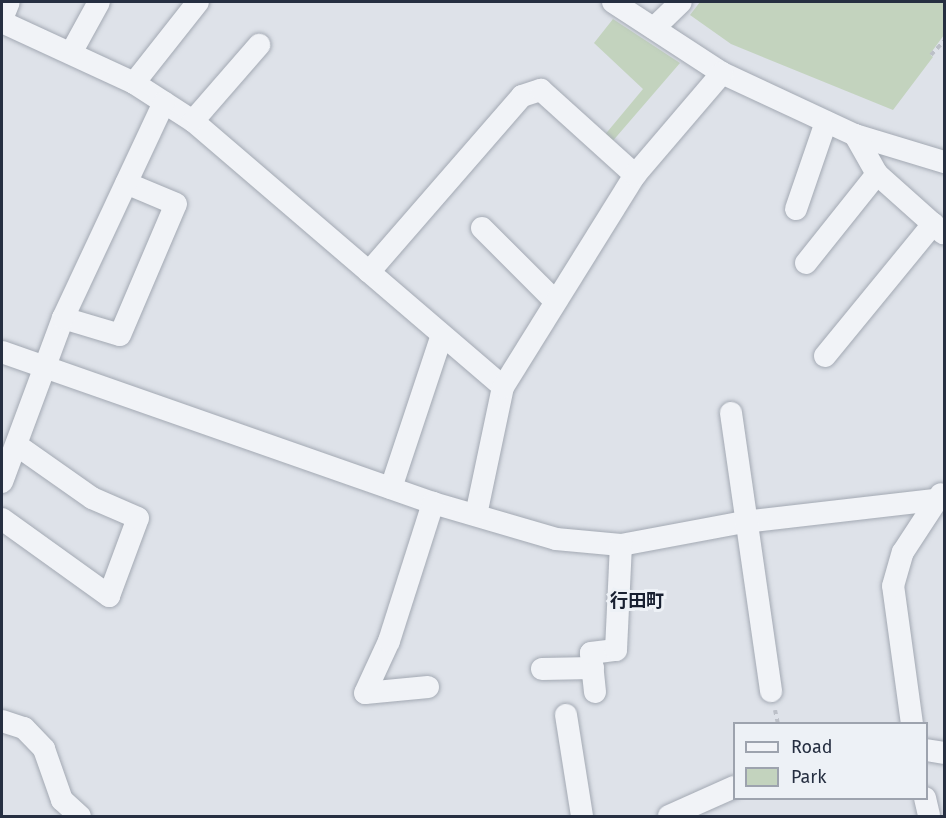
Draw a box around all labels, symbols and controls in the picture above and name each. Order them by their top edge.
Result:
district label: 行田町 [610,590,664,612]
legend [733,722,928,800]
text: Road [791,736,833,758]
text: Park [791,766,826,788]

